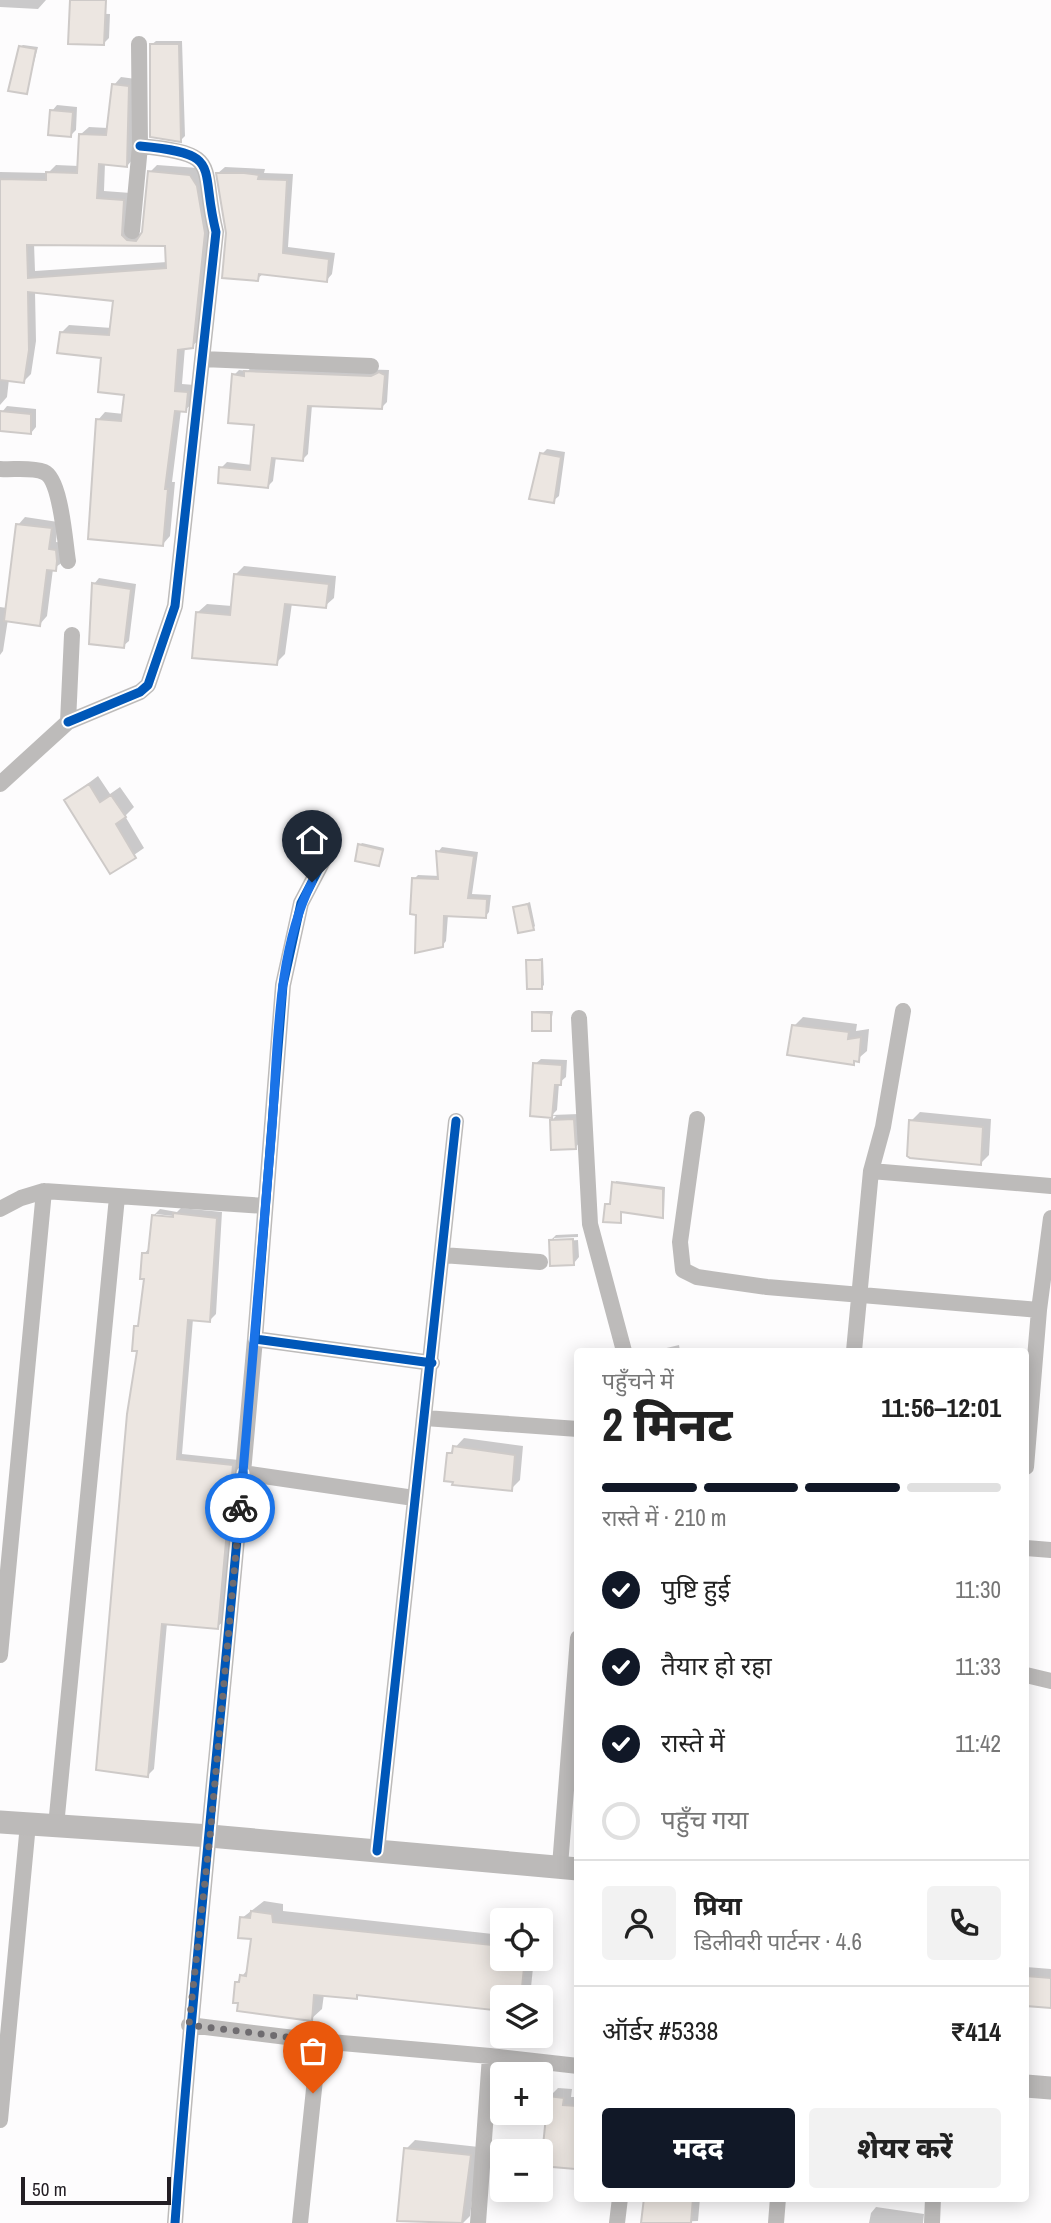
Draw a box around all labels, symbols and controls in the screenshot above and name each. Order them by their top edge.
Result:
pin [282,810,342,882]
icon: home [293,821,331,859]
text: पहुँचने में [602,1365,674,1396]
text: 11:56–12:01 [881,1390,1001,1425]
text: 2 मिनट [602,1393,733,1455]
courier [205,1473,275,1543]
icon: bike [221,1489,259,1527]
text: रास्ते में · 210 m [602,1502,727,1533]
icon: check [602,1571,640,1609]
text: पुष्टि हुई [661,1571,730,1606]
text: 11:30 [955,1574,1001,1605]
icon: check [602,1648,640,1686]
text: तैयार हो रहा [661,1648,772,1683]
text: 11:33 [955,1651,1001,1682]
icon: check [602,1725,640,1763]
text: रास्ते में [661,1725,725,1760]
text: 11:42 [955,1728,1001,1759]
text: पहुँच गया [661,1802,748,1837]
button: person [602,1886,676,1960]
button: phone [927,1886,1001,1960]
text: प्रिया [694,1888,742,1923]
map controls [490,1908,553,2202]
button: locate [490,1908,553,1971]
text: डिलीवरी पार्टनर · 4.6 [694,1926,862,1957]
button: layers [490,1985,553,2048]
text: ऑर्डर #5338 [602,2013,718,2048]
text: ₹414 [950,2014,1001,2049]
pin [283,2021,343,2093]
icon: bag [294,2032,332,2070]
button: + [490,2062,553,2125]
button: मदद [602,2108,795,2188]
button: शेयर करें [809,2108,1001,2188]
button: − [490,2139,553,2202]
scale bar [21,2174,172,2206]
text: 50 m [32,2176,67,2202]

